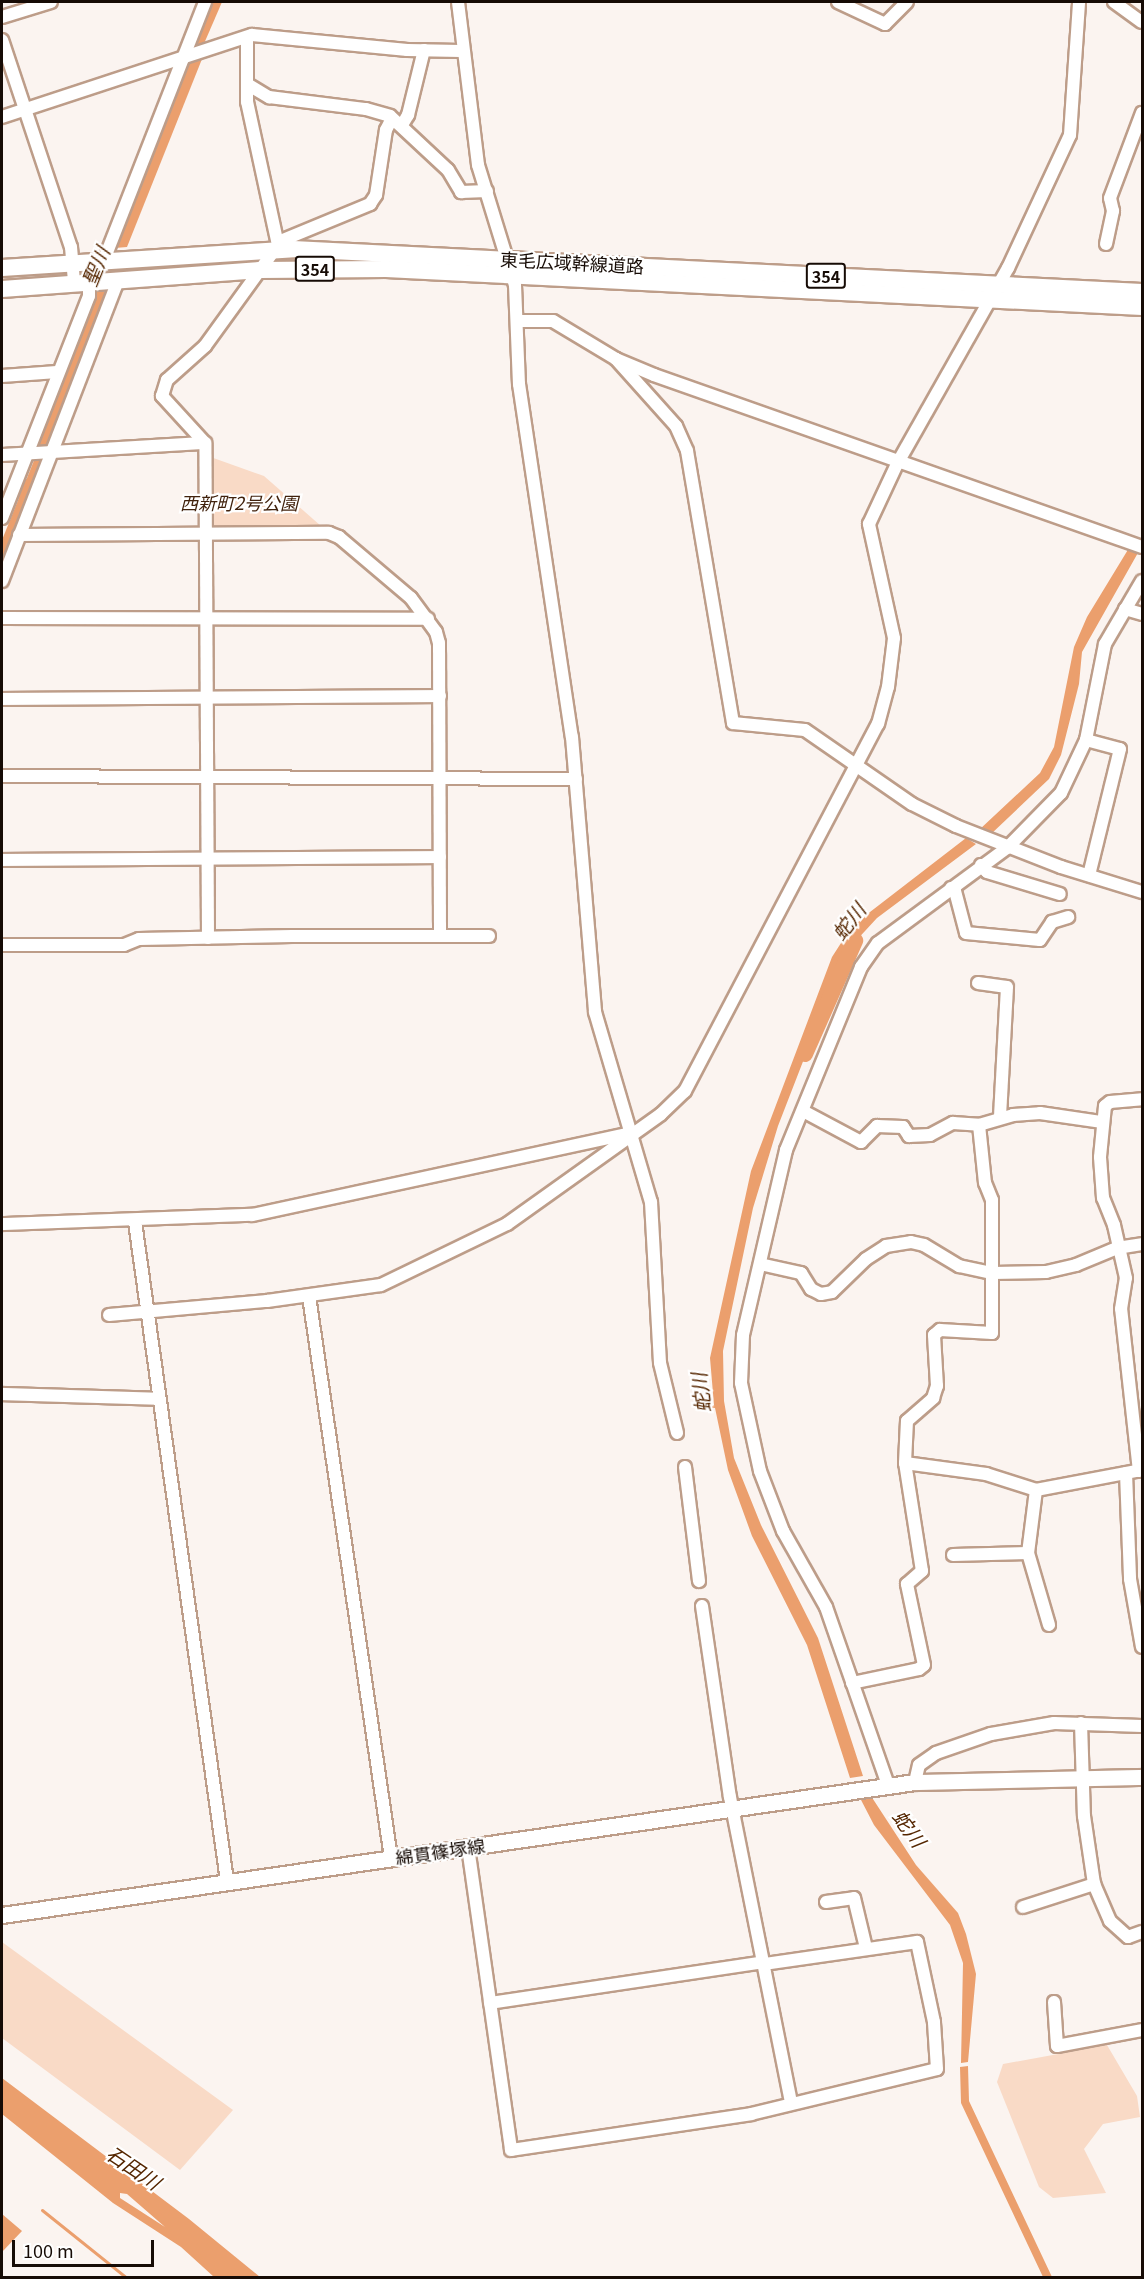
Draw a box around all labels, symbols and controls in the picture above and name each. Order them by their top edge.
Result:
water label: 聖川 [76,243,114,289]
street label: 東毛広域幹線道路 [500,247,644,277]
road number: 354 [294,256,336,282]
road number: 354 [805,263,847,289]
park label: 西新町2号公園 [180,491,298,513]
water label: 蛇川 [826,898,870,944]
water label: 蛇川 [686,1372,714,1414]
water label: 蛇川 [889,1805,931,1851]
street label: 綿貫篠塚線 [394,1834,486,1868]
water label: 石田川 [102,2140,166,2194]
scale bar [15,2228,158,2266]
text: 100 m [23,2237,74,2263]

